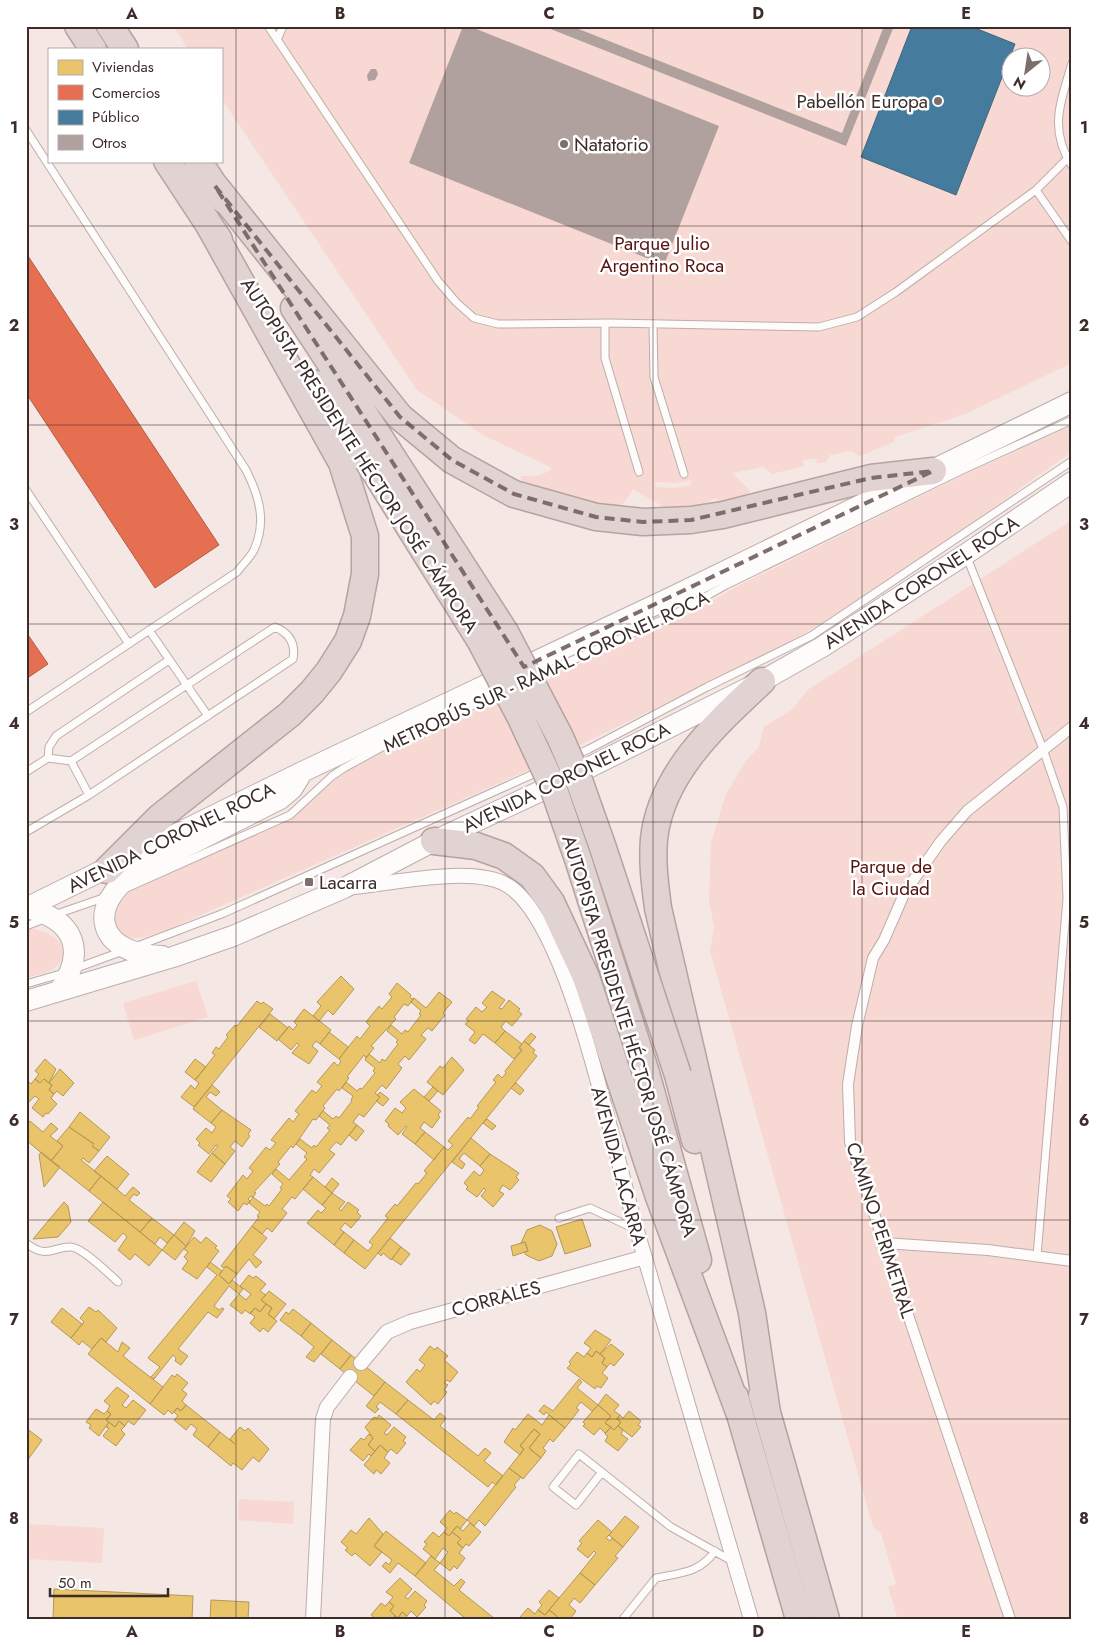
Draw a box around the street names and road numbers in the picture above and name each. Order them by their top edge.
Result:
street label: AUTOPISTA PRESIDENTE HÉCTOR JOSÉ CÁMPORA [234,272,485,639]
street label: AVENIDA CORONEL ROCA [818,509,1024,656]
street label: METROBÚS SUR - RAMAL CORONEL ROCA [379,584,714,759]
street label: AVENIDA CORONEL ROCA [458,715,675,839]
street label: AVENIDA CORONEL ROCA [63,775,280,899]
street label: AUTOPISTA PRESIDENTE HÉCTOR JOSÉ CÁMPORA [555,832,704,1241]
street label: AVENIDA LACARRA [584,1084,653,1249]
street label: CAMINO PERIMETRAL [839,1139,922,1322]
street label: CORRALES [449,1274,544,1323]

